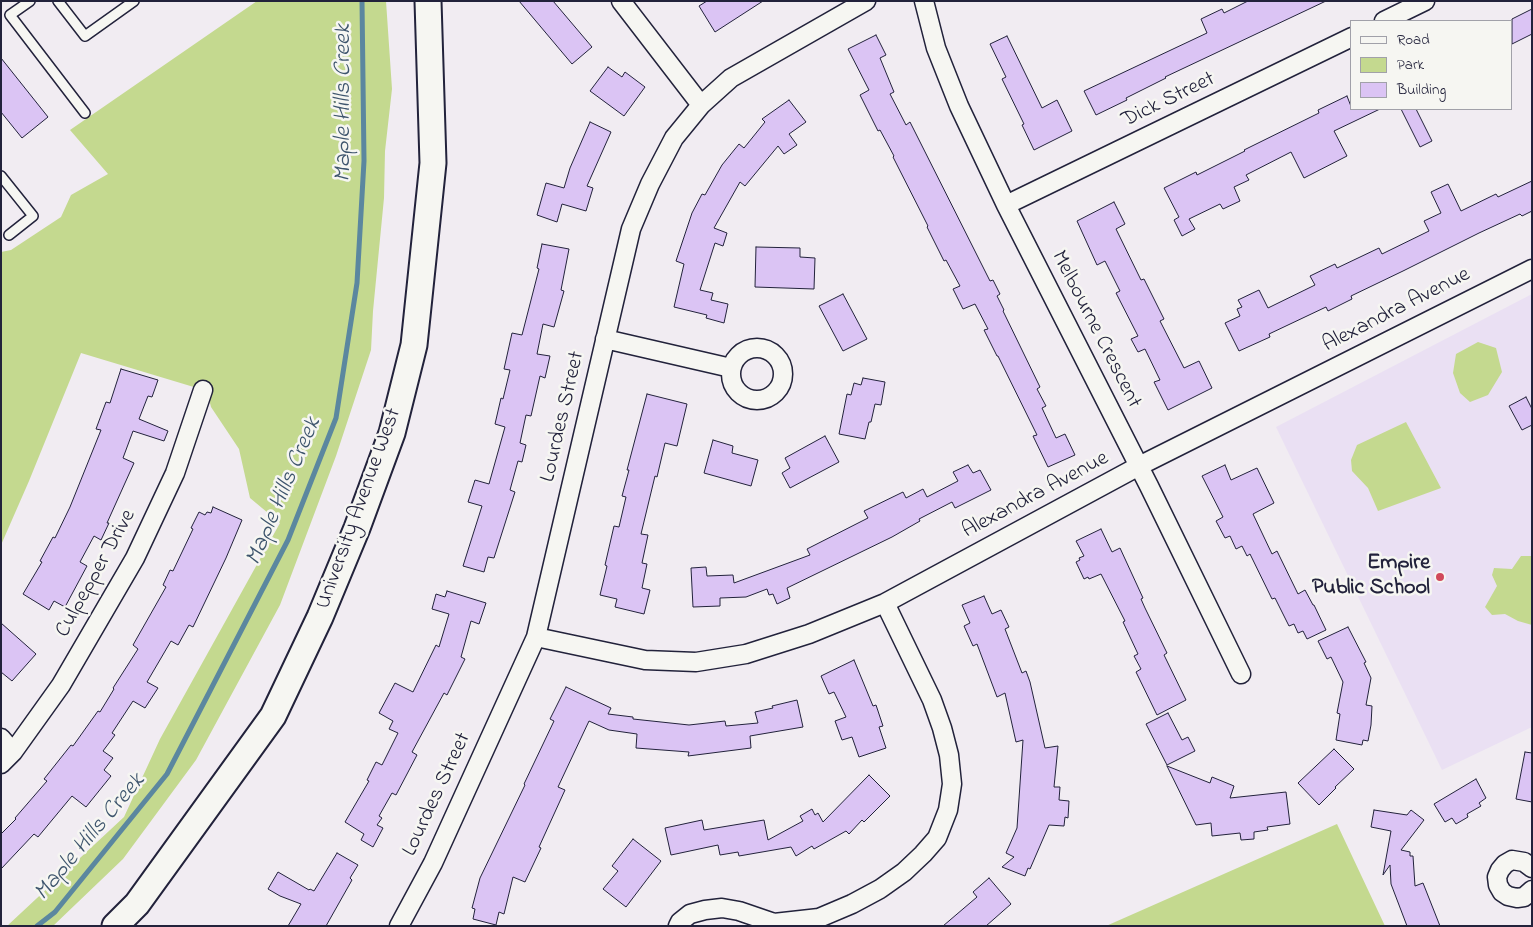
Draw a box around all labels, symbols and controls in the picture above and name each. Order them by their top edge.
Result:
legend [1350,20,1513,110]
water label: Maple Hills Creek [331,24,359,182]
text: Road [1397,29,1430,51]
text: Park [1397,54,1424,76]
street label: Dick Street [1118,67,1220,135]
text: Building [1397,79,1446,101]
street label: Melbourne Crescent [1044,247,1146,413]
street label: Alexandra Avenue [1319,262,1475,360]
street label: Lourdes Street [536,349,592,485]
street label: University Avenue West [311,405,409,613]
water label: Maple Hills Creek [241,414,329,570]
street label: Alexandra Avenue [958,446,1114,546]
street label: Culpepper Drive [51,505,143,643]
place label: Empire Public School [1312,551,1430,602]
marker: Empire Public School [1434,571,1446,583]
street label: Lourdes Street [398,729,478,861]
water label: Maple Hills Creek [29,768,153,908]

